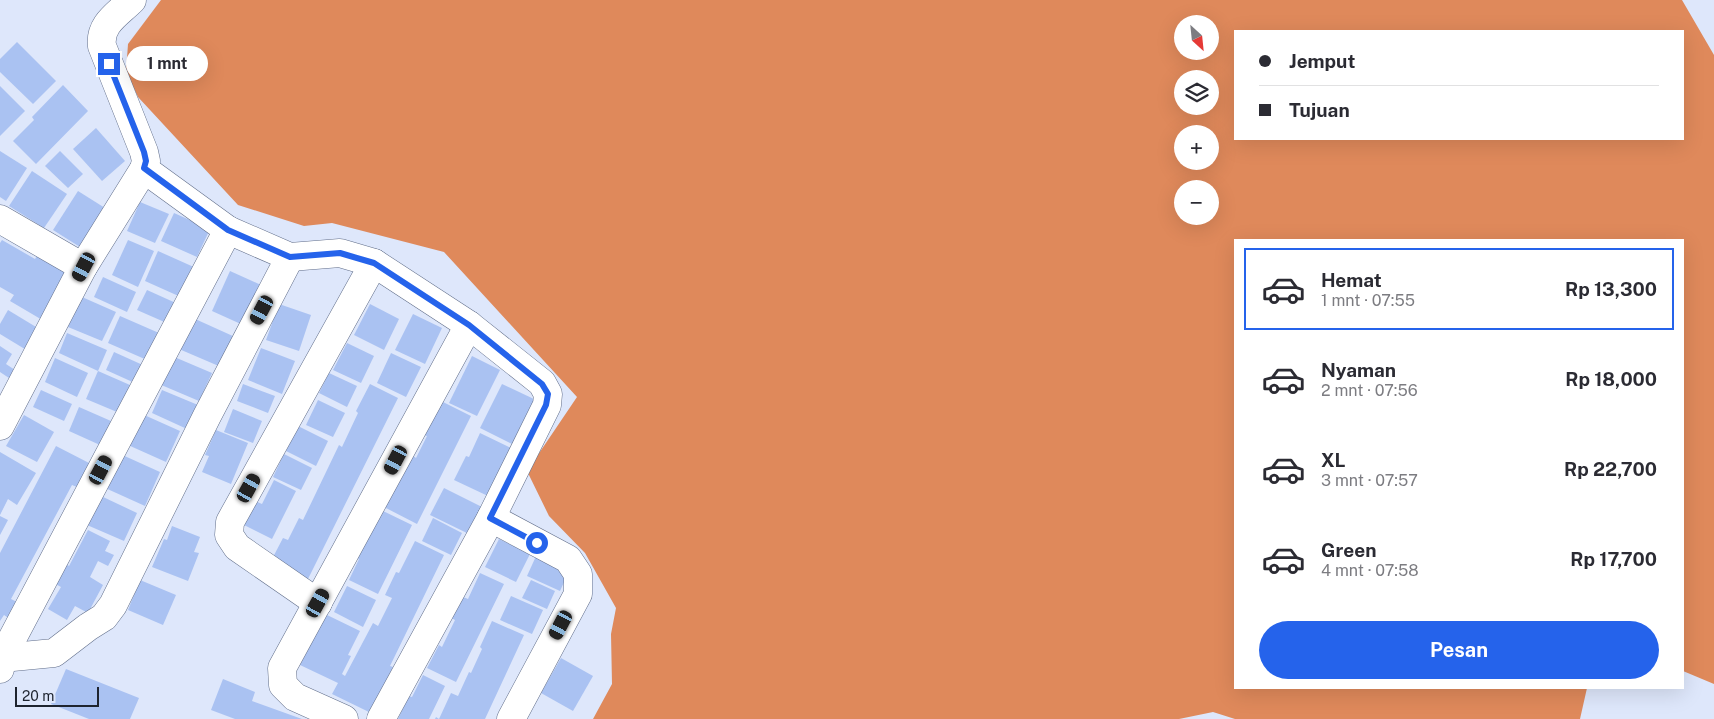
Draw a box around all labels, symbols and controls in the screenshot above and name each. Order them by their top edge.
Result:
north arrow [1174,15,1219,60]
map controls [1174,15,1219,225]
callout: 1 mnt [126,46,209,82]
text: Jemput [1289,50,1355,72]
route end [98,53,120,75]
text: 1 mnt [147,54,187,73]
button: layers [1174,70,1219,115]
text: Tujuan [1289,99,1350,121]
button: + [1174,125,1219,170]
button: − [1174,180,1219,225]
car [70,250,97,284]
icon: car [1261,267,1306,312]
text: Hemat [1321,269,1382,291]
text: Rp 13,300 [1565,278,1657,300]
text: 1 mnt · 07:55 [1321,291,1415,310]
car [248,293,275,327]
icon: car [1261,357,1306,402]
text: Nyaman [1321,359,1396,381]
text: Rp 18,000 [1565,368,1657,390]
text: 2 mnt · 07:56 [1321,381,1418,400]
car [382,443,409,477]
icon: car [1261,447,1306,492]
text: XL [1321,449,1346,471]
car [87,453,114,487]
text: Rp 22,700 [1564,458,1657,480]
car [235,471,262,505]
text: 3 mnt · 07:57 [1321,471,1418,490]
route start [526,532,548,554]
icon: car [1261,537,1306,582]
text: Green [1321,539,1376,561]
text: Rp 17,700 [1570,548,1657,570]
text: 4 mnt · 07:58 [1321,561,1419,580]
car [304,586,331,620]
car [547,608,574,642]
button: Pesan [1259,621,1659,679]
scale bar [15,684,99,707]
text: 20 m [22,688,54,704]

